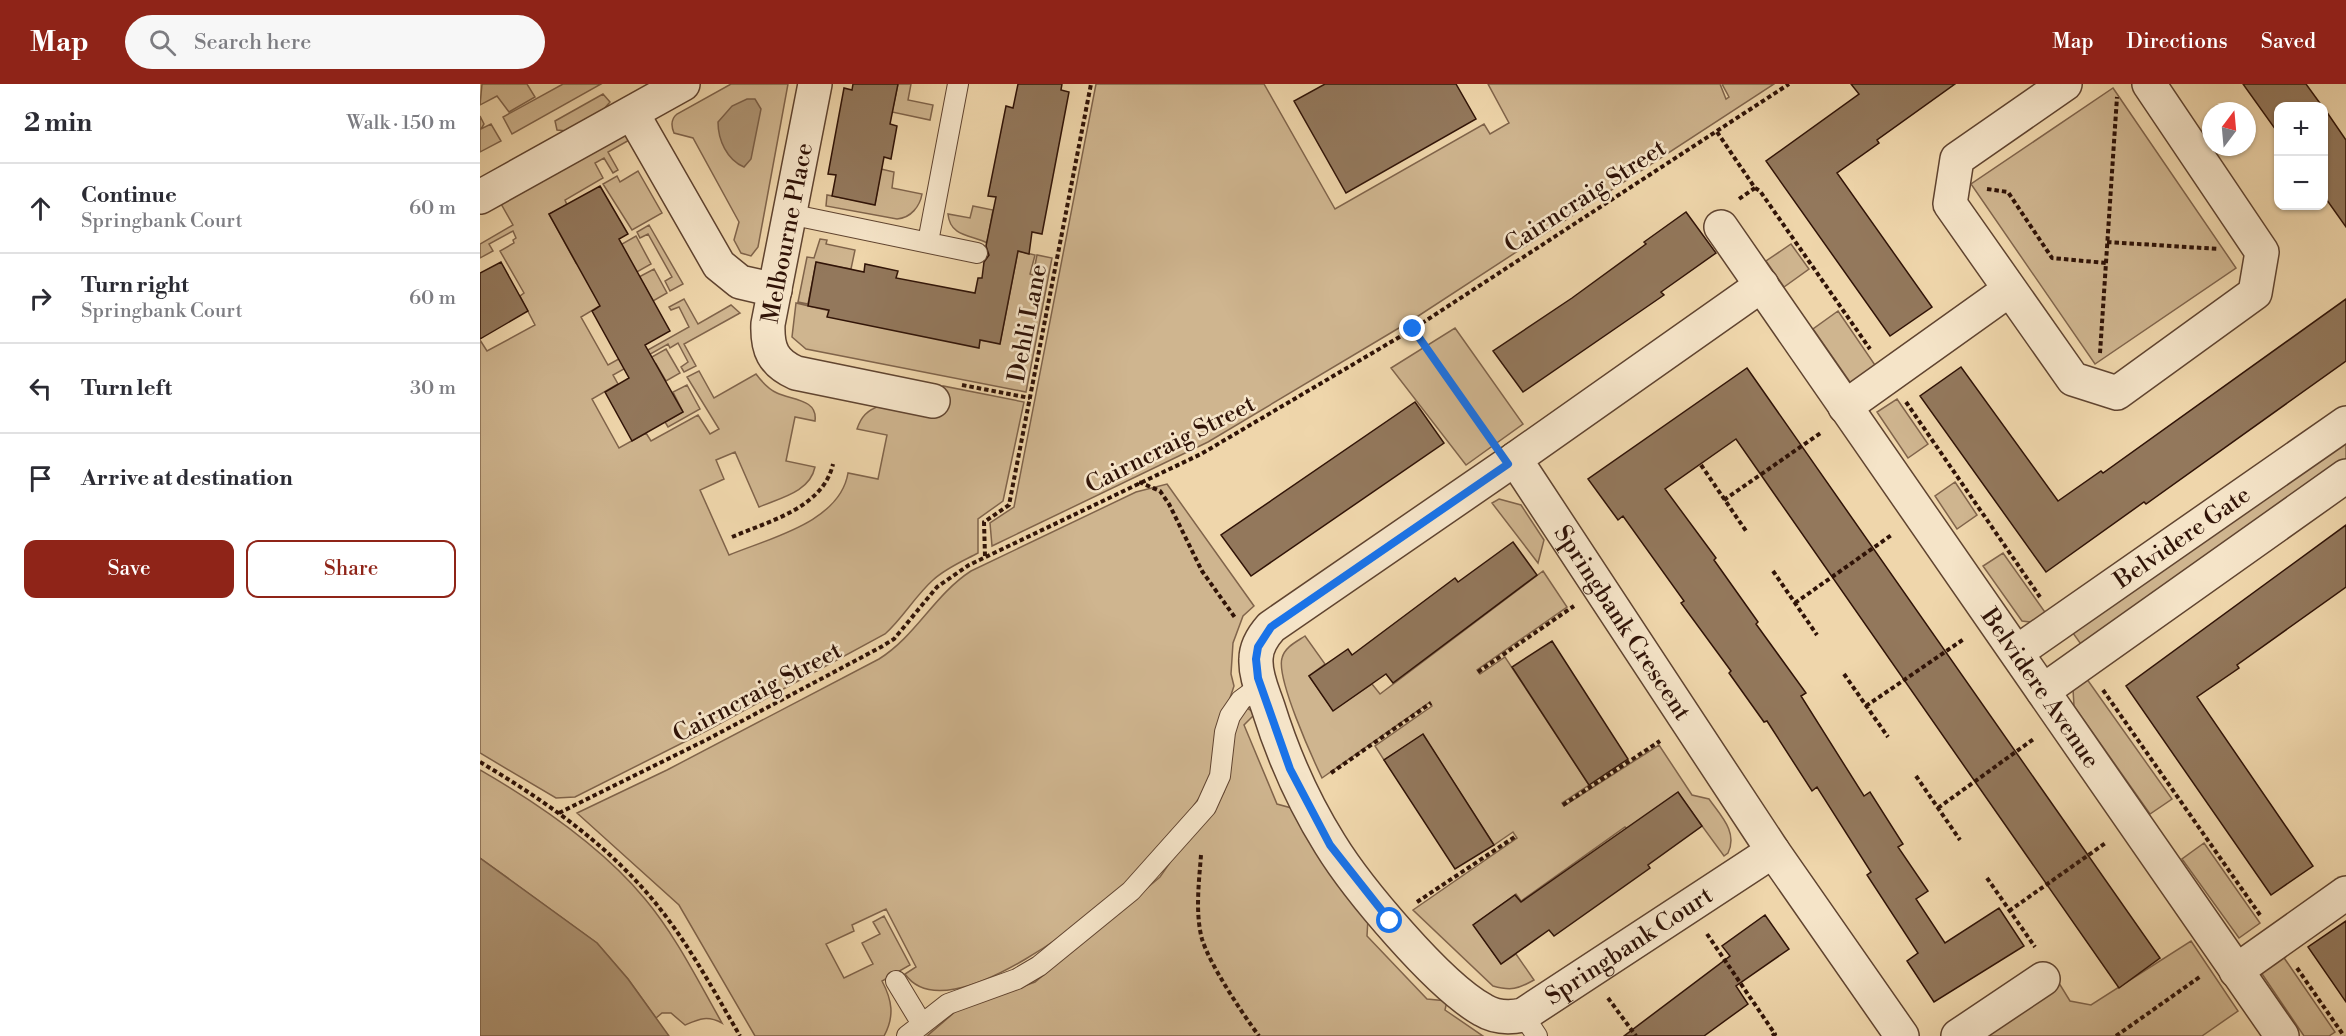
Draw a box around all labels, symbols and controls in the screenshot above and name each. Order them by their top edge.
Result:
search box [125,15,545,69]
text: Map [30,25,89,60]
icon: search [146,26,179,59]
text: Search here [194,29,311,56]
text: Map [2052,29,2094,55]
text: Directions [2127,29,2228,55]
text: Saved [2261,29,2316,55]
north arrow [2202,102,2256,156]
map controls [2274,102,2328,210]
button: + [2274,102,2328,156]
text: 2 min [24,107,92,139]
text: Walk · 150 m [347,111,456,136]
street label: Cairncraig Street [1499,133,1672,260]
street label: Melbourne Place [756,140,820,326]
button: − [2274,156,2328,210]
text: Continue [81,182,177,209]
icon: ahead [24,192,57,225]
text: 60 m [409,196,456,221]
text: Springbank Court [81,209,243,234]
street label: Dehli Lane [1002,262,1054,385]
text: Turn right [81,272,189,299]
icon: right [24,282,57,315]
text: 60 m [409,286,456,311]
text: Springbank Court [81,299,243,324]
route end [1399,315,1425,341]
icon: left [24,372,57,405]
text: Turn left [81,375,172,402]
text: 30 m [410,376,456,401]
street label: Cairncraig Street [1081,389,1261,501]
icon: arrive [24,462,57,495]
text: Arrive at destination [81,465,293,492]
street label: Belvidere Gate [2108,480,2257,596]
street label: Springbank Crescent [1547,520,1697,727]
button: Save [24,540,234,598]
button: Share [246,540,456,598]
street label: Belvidere Avenue [1973,602,2106,775]
street label: Cairncraig Street [668,636,847,750]
street label: Springbank Court [1540,880,1719,1012]
route start [1376,907,1402,933]

